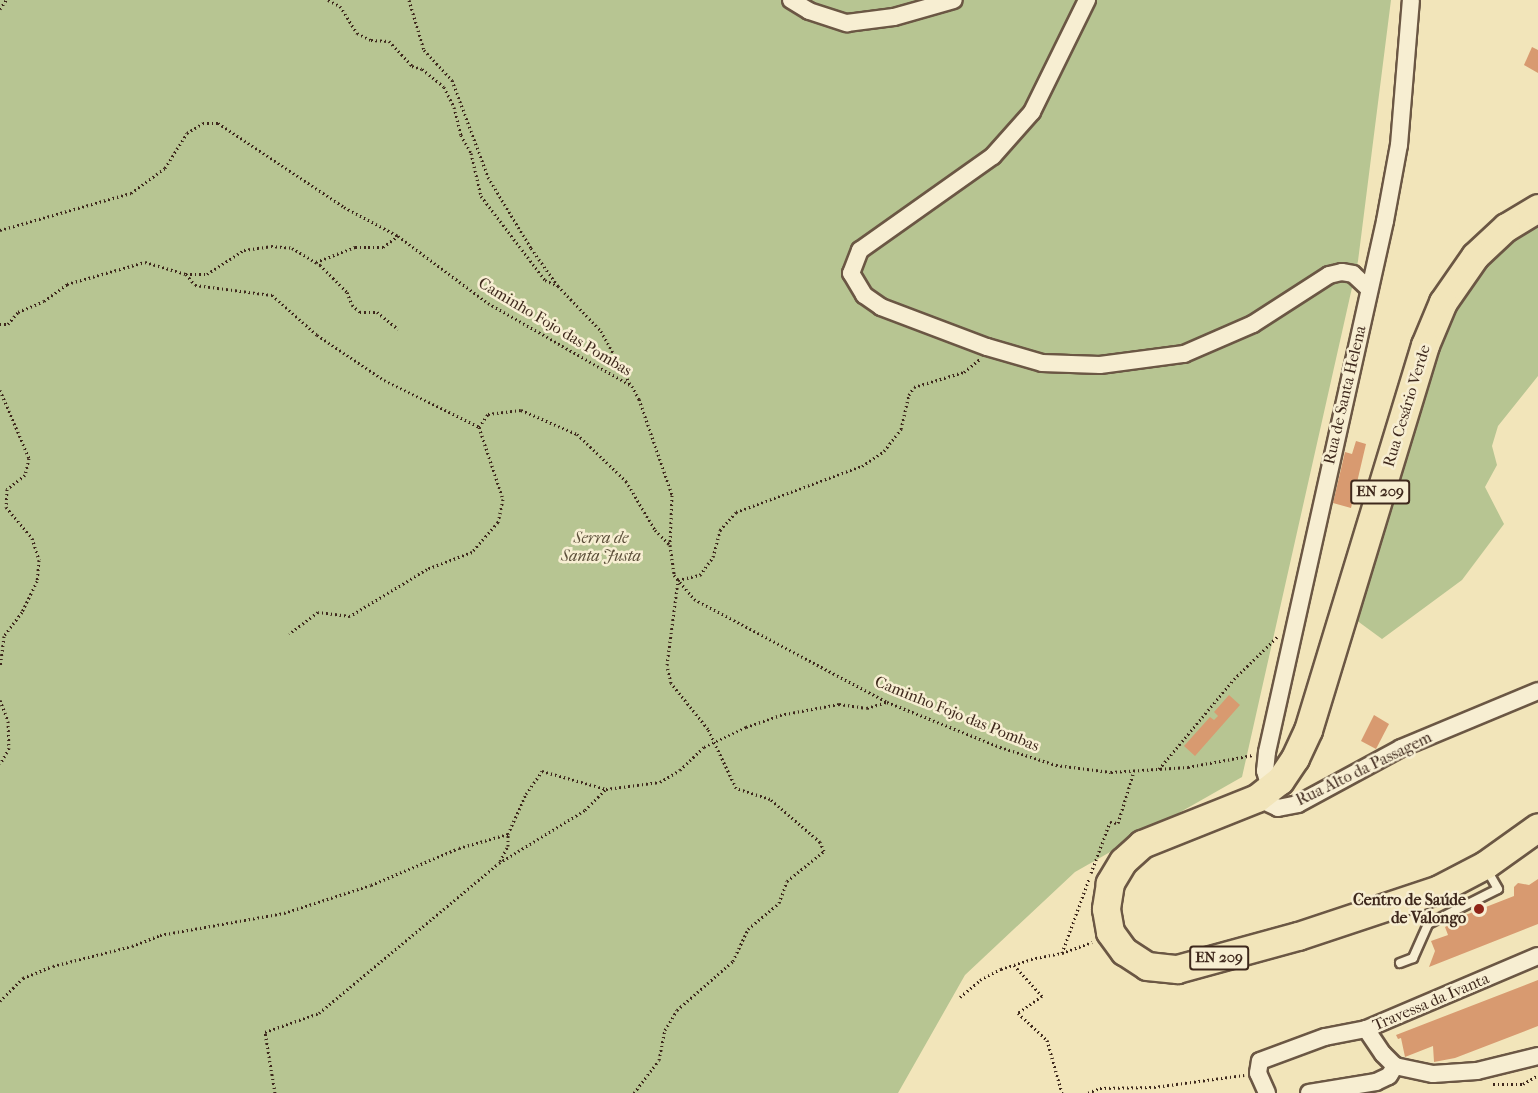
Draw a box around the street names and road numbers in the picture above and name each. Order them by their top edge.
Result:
street label: Caminho Fojo das Pombas [475,274,635,380]
street label: Rua de Santa Helena [1320,324,1370,466]
street label: Rua Cesário Verde [1379,343,1435,469]
road number: EN 209 [1350,480,1410,504]
street label: Caminho Fojo das Pombas [872,672,1042,756]
street label: Rua Alto da Passagem [1293,728,1435,810]
road number: EN 209 [1189,946,1249,970]
street label: Travessa da Ivanta [1370,969,1492,1035]

